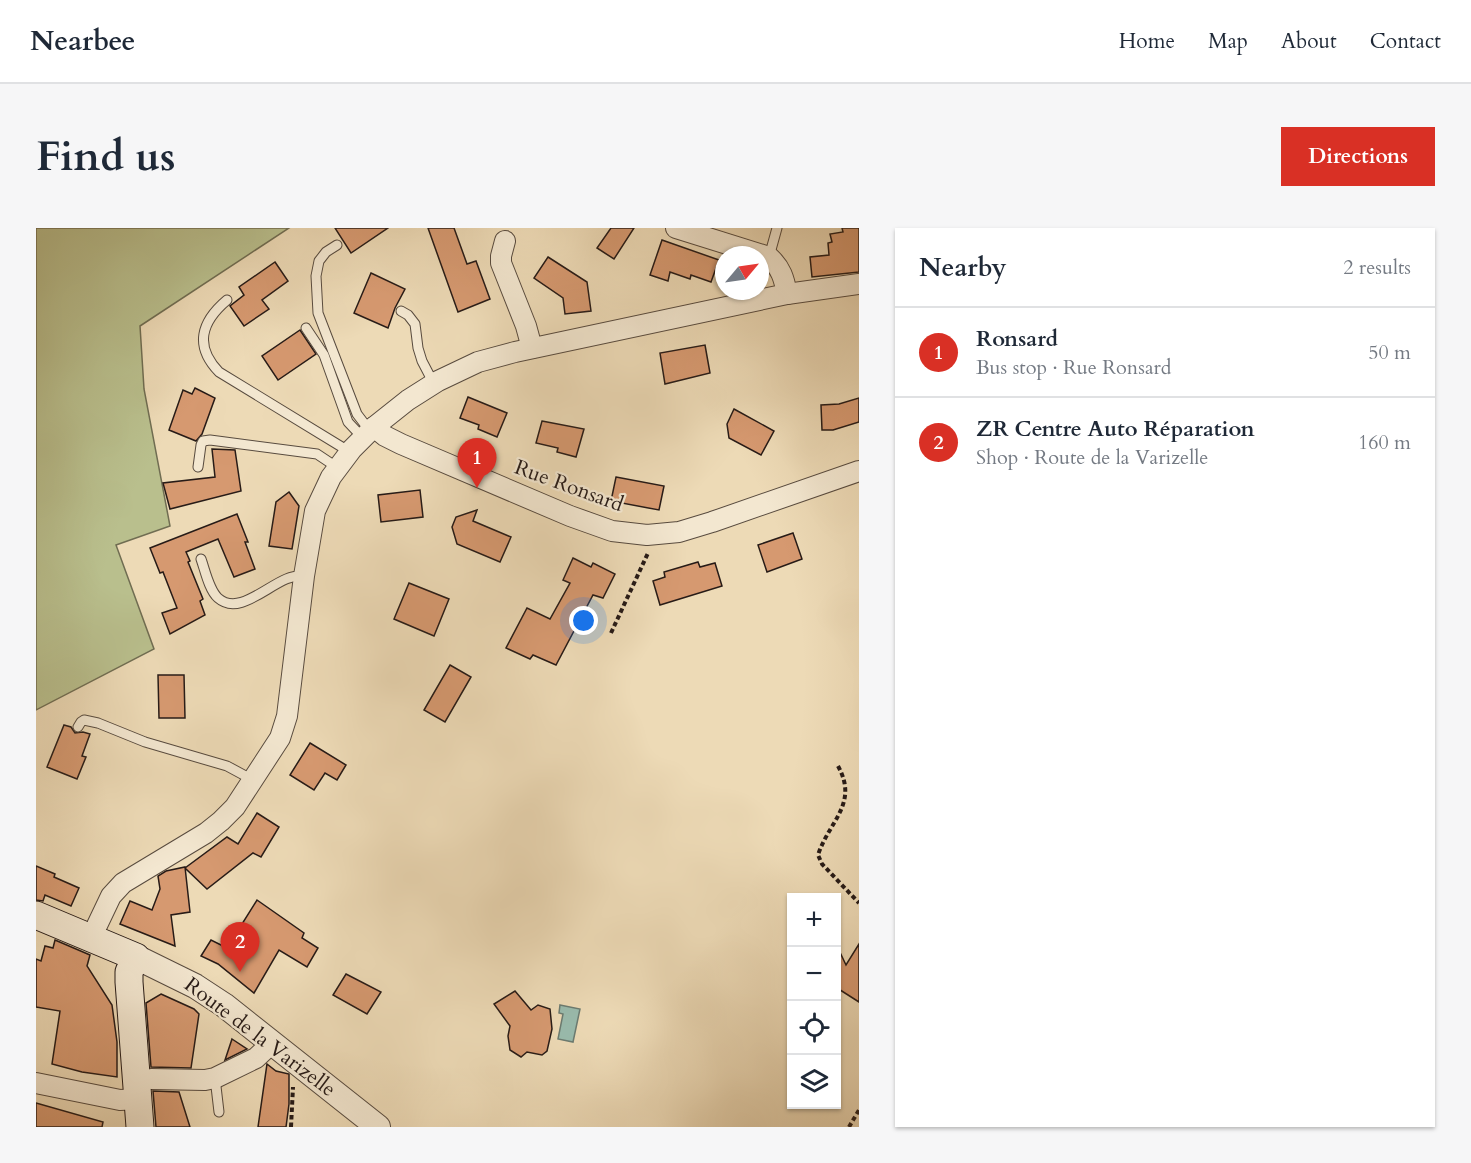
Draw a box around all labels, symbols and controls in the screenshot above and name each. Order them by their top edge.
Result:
text: Nearbee [30,22,135,60]
text: Home [1119,27,1175,56]
text: Map [1208,27,1248,56]
text: About [1281,27,1337,56]
text: Contact [1370,27,1441,56]
button: Directions [1281,127,1435,186]
text: Find us [36,128,176,185]
north arrow [715,246,769,300]
text: Nearby [919,250,1007,285]
text: 2 results [1343,254,1411,281]
text: Ronsard [976,324,1058,354]
text: 1 [933,339,944,366]
text: 50 m [1368,339,1411,366]
text: Bus stop · Rue Ronsard [976,354,1172,381]
text: ZR Centre Auto Réparation [976,414,1255,444]
text: 2 [933,429,944,456]
text: 160 m [1358,429,1411,456]
pin: 1 [458,438,496,488]
text: Shop · Route de la Varizelle [976,444,1208,471]
street label: Rue Ronsard [510,453,628,519]
your location [569,606,598,635]
map controls [787,893,841,1109]
button: + [787,893,841,947]
pin: 2 [220,922,260,972]
button: − [787,947,841,1001]
street label: Route de la Varizelle [178,970,342,1104]
button: locate [787,1001,841,1055]
button: layers [787,1055,841,1109]

